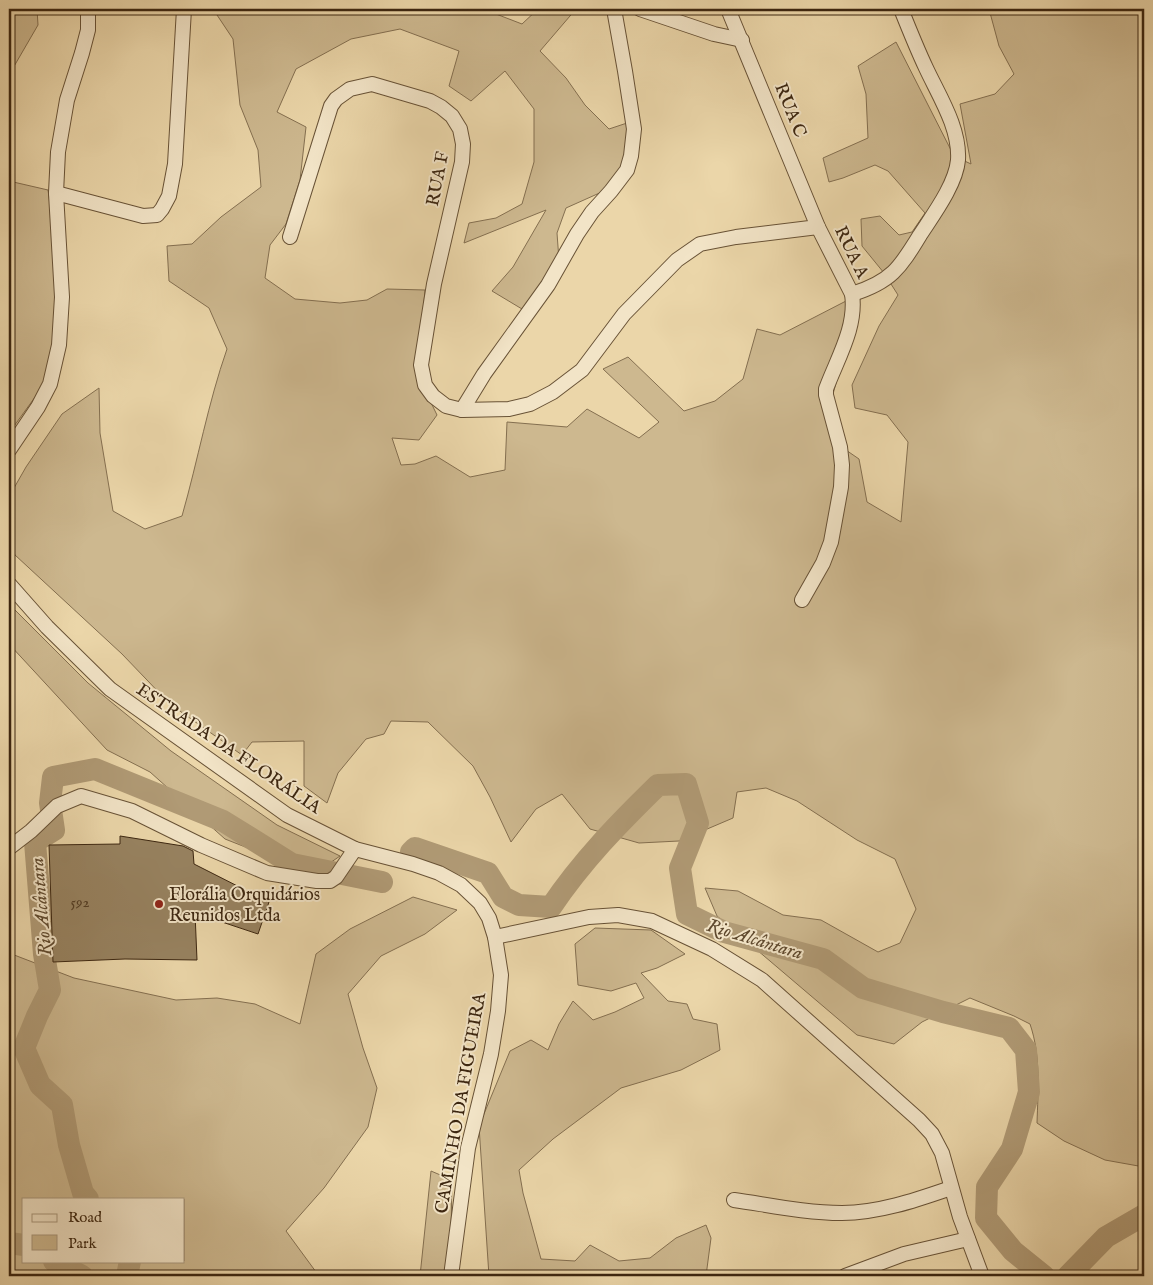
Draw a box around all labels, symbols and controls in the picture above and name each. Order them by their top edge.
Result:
street label: RUA C [768,80,811,141]
street label: RUA F [422,150,455,208]
street label: RUA A [828,223,874,283]
street label: ESTRADA DA FLORÁLIA [131,677,327,820]
water label: Rio Alcântara [26,857,58,957]
place label: Florália Orquidários Reunidos Ltda [169,884,320,928]
house number: 592 [70,893,90,912]
marker: Florália Orquidários Reunidos Ltda [153,898,165,910]
water label: Rio Alcântara [704,914,805,966]
street label: CAMINHO DA FIGUEIRA [431,990,492,1215]
legend [22,1198,185,1262]
text: Road [68,1208,103,1227]
text: Park [68,1234,98,1253]

